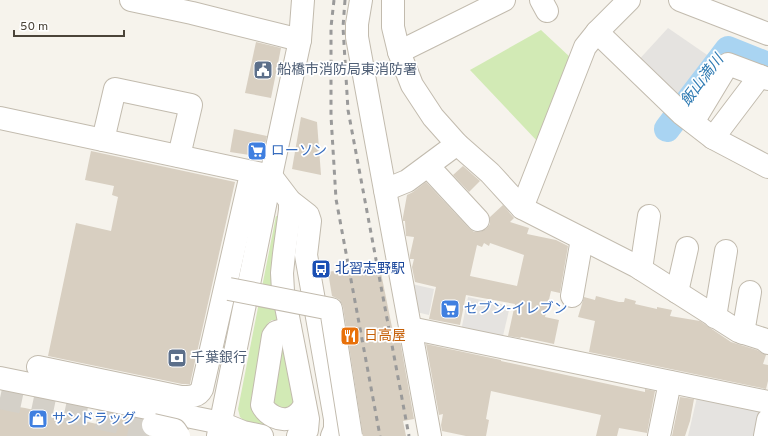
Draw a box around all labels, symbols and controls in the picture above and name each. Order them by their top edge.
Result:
scale bar [14,12,124,38]
text: 50 m [20,19,48,35]
water label: 飯山満川 [677,50,730,111]
public building icon: 船橋市消防局東消防署 [252,59,274,81]
place label: 船橋市消防局東消防署 [277,62,417,79]
supermarket icon: ローソン [246,140,268,162]
place label: ローソン [271,143,327,160]
bus stop icon: 北習志野駅 [310,258,332,280]
place label: 北習志野駅 [335,260,405,278]
supermarket icon: セブン-イレブン [439,298,461,320]
place label: セブン-イレブン [464,300,568,318]
restaurant icon: 日高屋 [339,325,361,347]
place label: 日高屋 [364,328,406,345]
bank icon: 千葉銀行 [166,347,188,369]
place label: 千葉銀行 [191,350,247,367]
shop icon: サンドラッグ [27,408,49,430]
place label: サンドラッグ [52,411,136,428]

